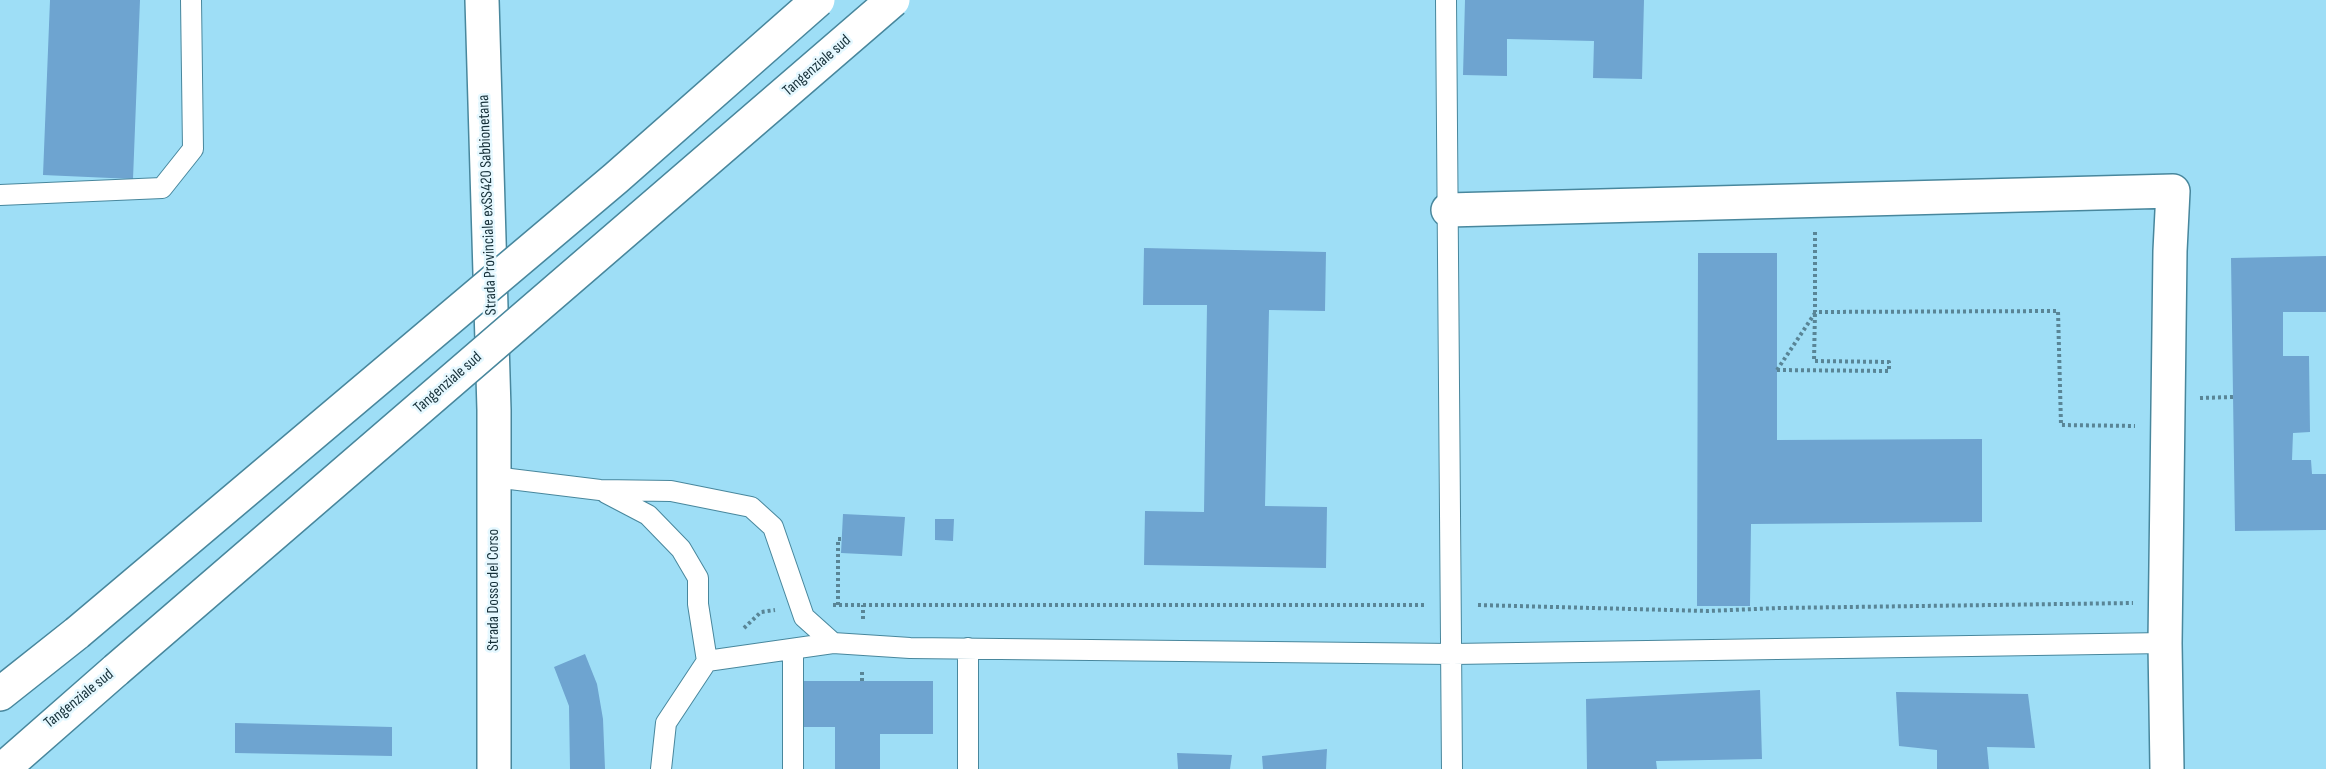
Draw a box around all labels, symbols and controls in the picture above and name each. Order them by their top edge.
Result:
street label: Tangenziale sud [779,31,855,101]
street label: Strada Provinciale exSS420 Sabbionetana [475,94,501,316]
street label: Tangenziale sud [410,348,486,418]
street label: Strada Dosso del Corso [484,529,504,651]
street label: Tangenziale sud [40,665,118,733]

